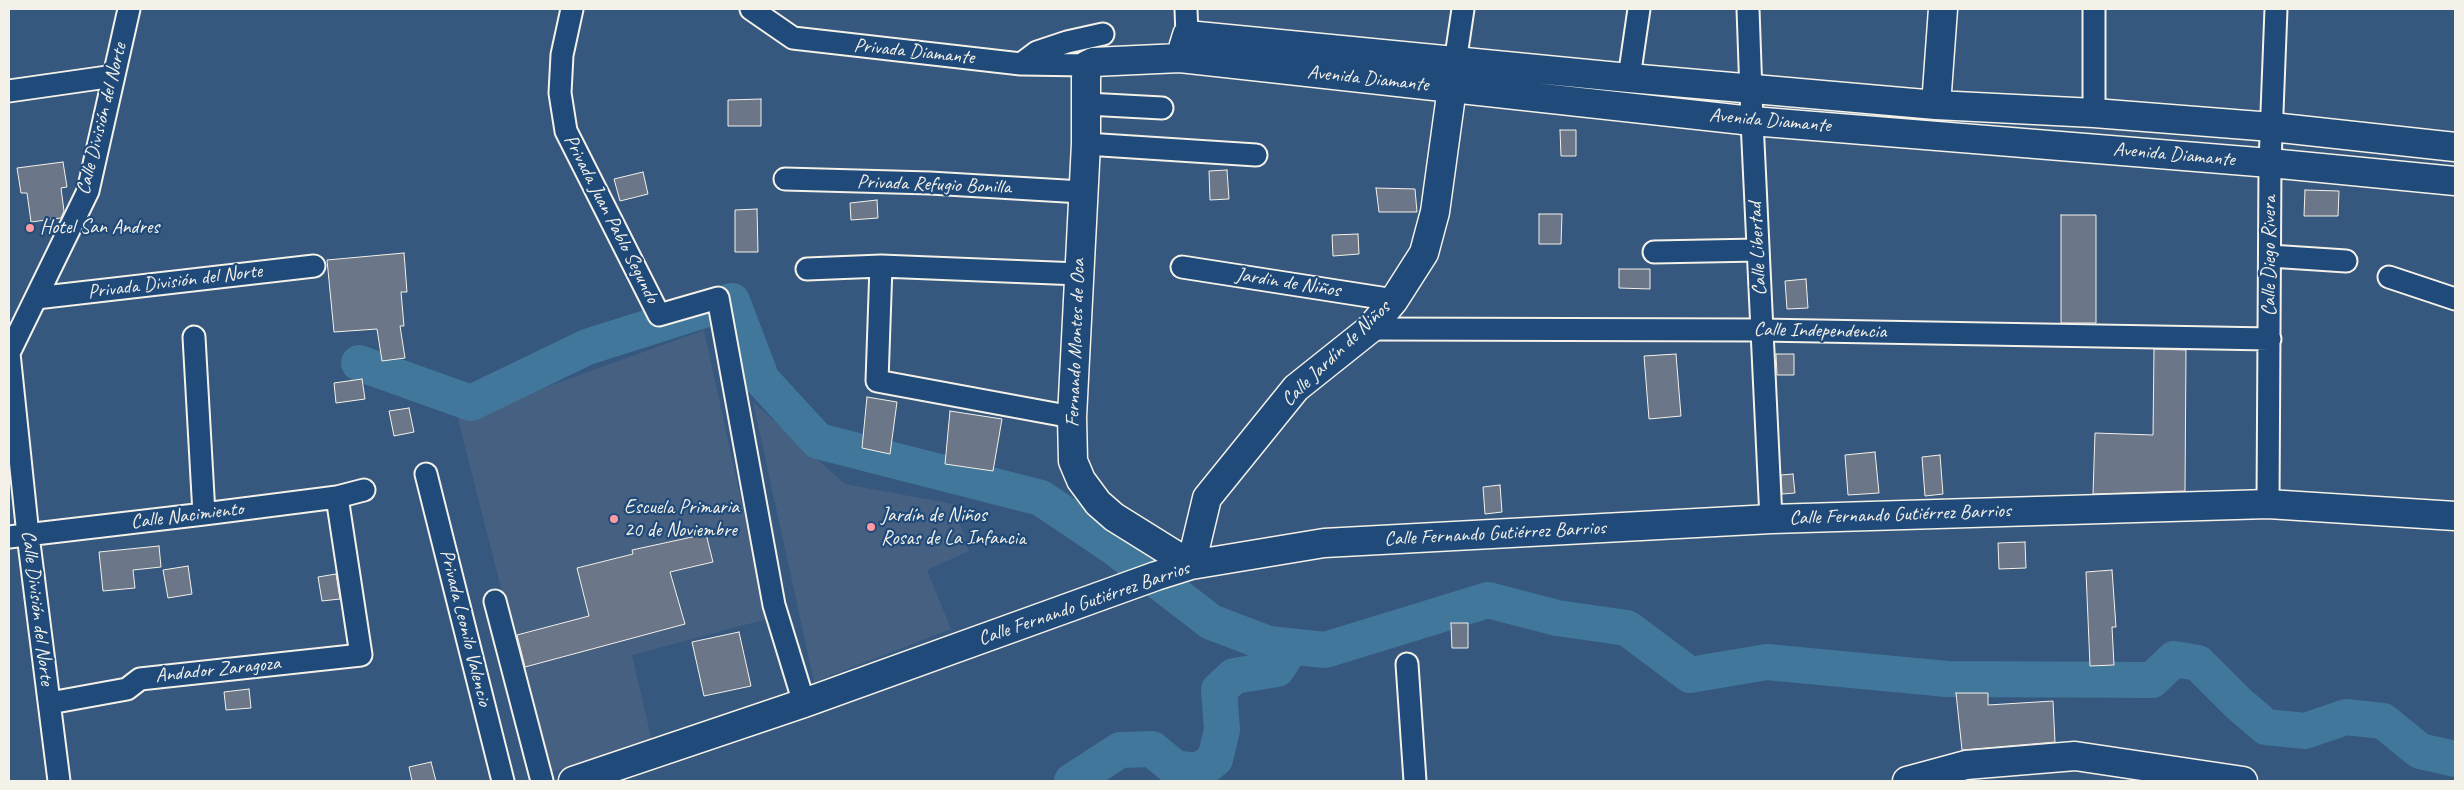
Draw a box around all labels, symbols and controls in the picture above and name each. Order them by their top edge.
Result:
street label: Privada Diamante [853,34,975,70]
street label: Calle División del Norte [72,40,132,198]
street label: Avenida Diamante [1306,61,1430,97]
street label: Avenida Diamante [1708,104,1832,138]
street label: Privada Juan Pablo Segundo [558,131,664,307]
street label: Avenida Diamante [2112,138,2236,172]
street label: Privada Refugio Bonilla [857,170,1011,200]
street label: Calle Diego Rivera [2258,196,2282,316]
street label: Calle Libertad [1744,202,1772,296]
place label: Hotel San Andres [40,216,159,240]
marker: Hotel San Andres [24,222,36,234]
street label: Fernando Montes de Oca [1061,258,1091,428]
street label: Privada División del Norte [86,259,264,305]
street label: Jardin de Niños [1234,263,1342,303]
street label: Calle Jardín de Niños [1277,296,1395,412]
street label: Calle Independencia [1753,318,1887,344]
place label: Escuela Primaria 20 de Noviembre [624,496,739,543]
street label: Calle Nacimiento [129,497,245,535]
street label: Calle Fernando Gutiérrez Barrios [1789,499,2011,531]
place label: Jardín de Niños Rosas de La Infancia [881,504,1026,551]
marker: Escuela Primaria 20 de Noviembre [608,513,620,525]
street label: Calle Fernando Gutiérrez Barrios [1384,516,1606,552]
marker: Jardín de Niños Rosas de La Infancia [865,521,877,533]
street label: Calle División del Norte [16,529,58,687]
street label: Privada Leonilo Valencio [434,547,496,709]
street label: Calle Fernando Gutiérrez Barrios [975,557,1193,651]
street label: Andador Zaragoza [154,652,282,688]

